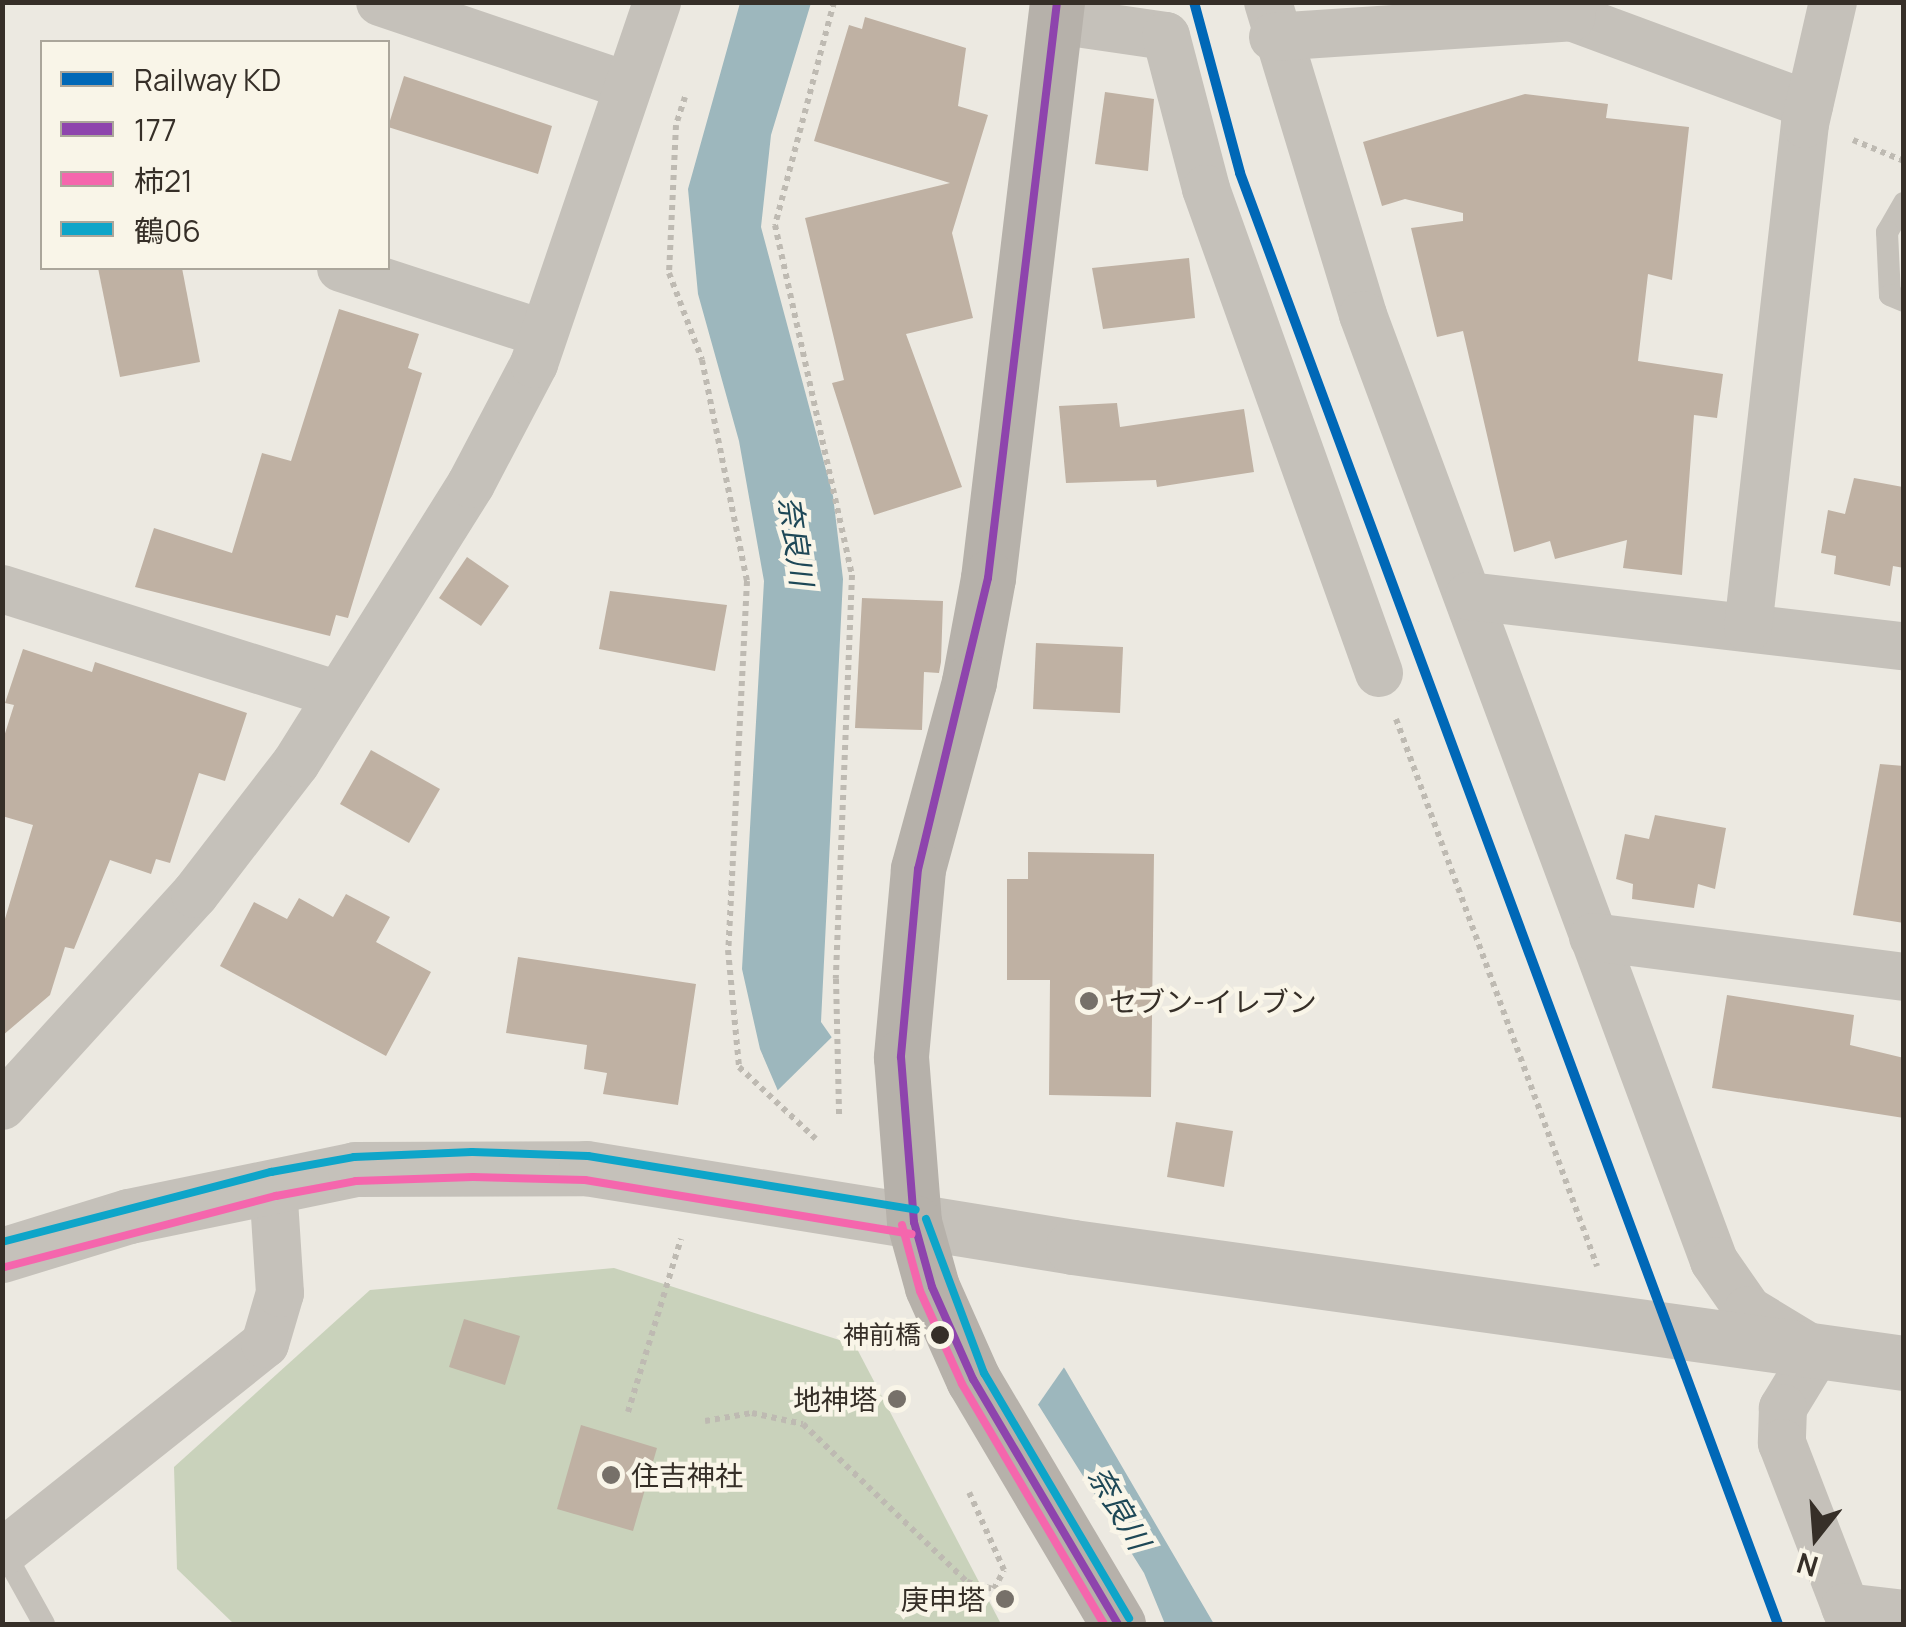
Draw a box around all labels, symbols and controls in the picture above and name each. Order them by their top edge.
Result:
legend [40,40,390,270]
text: Railway KD [134,59,281,100]
text: 177 [134,109,177,150]
text: 柿21 [134,160,193,201]
text: 鶴06 [134,210,201,251]
water label: 奈良川 [772,494,820,588]
place label: セブン-イレブン [1109,984,1317,1018]
marker: セブン-イレブン [1078,990,1100,1012]
place label: 神前橋 [843,1319,921,1351]
marker: 神前橋 [930,1325,950,1345]
place label: 地神塔 [793,1382,877,1416]
marker: 地神塔 [886,1388,908,1410]
place label: 住吉神社 [631,1458,743,1492]
water label: 奈良川 [1081,1460,1157,1556]
marker: 住吉神社 [600,1464,622,1486]
north arrow [1766,1487,1866,1587]
text: N [1792,1545,1822,1587]
place label: 庚申塔 [901,1582,985,1616]
marker: 庚申塔 [994,1588,1016,1610]

